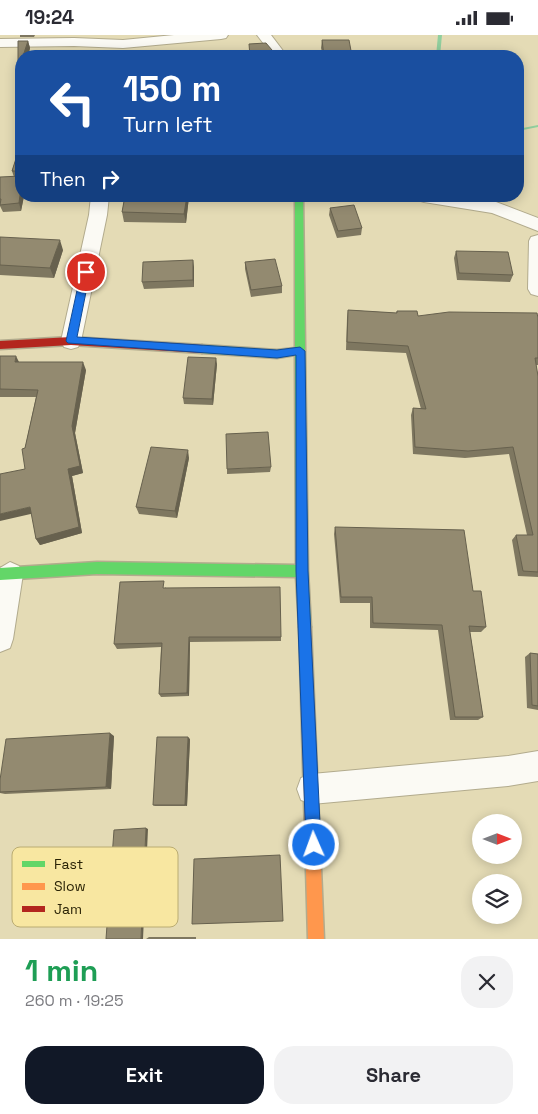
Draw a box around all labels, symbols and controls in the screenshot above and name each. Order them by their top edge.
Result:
text: 19:24 [25,5,74,30]
text: 150 m [123,67,221,111]
icon: left [40,70,105,135]
text: Turn left [123,110,213,138]
icon: right [96,165,124,193]
text: Then [40,167,86,192]
pin [65,251,107,293]
icon: arrive [72,258,100,286]
north arrow [472,814,522,864]
map controls [472,814,522,924]
position arrow [287,818,339,870]
legend [12,847,178,927]
text: Fast [54,855,83,873]
button: layers [472,874,522,924]
text: Slow [54,877,86,895]
text: Jam [54,900,82,918]
text: 1 min [25,951,98,990]
button: close [461,956,513,1008]
text: 260 m · 19:25 [25,990,124,1011]
button: Exit [25,1046,264,1104]
button: Share [274,1046,513,1104]

